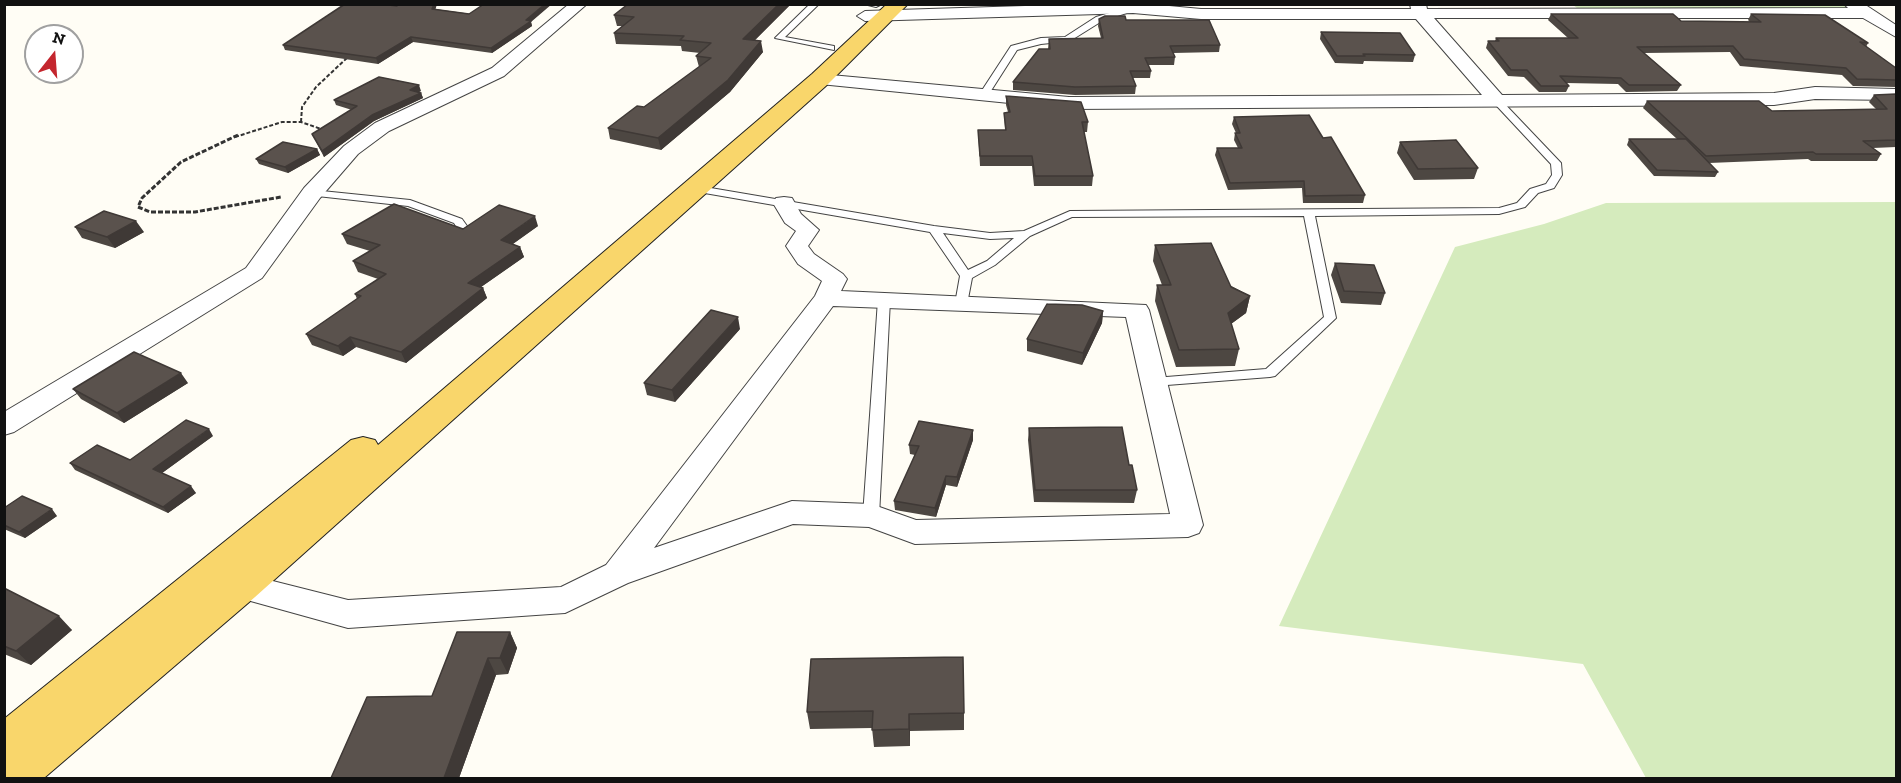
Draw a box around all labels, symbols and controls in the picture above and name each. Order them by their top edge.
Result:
north arrow [24,24,84,84]
text: N [50,27,67,49]

